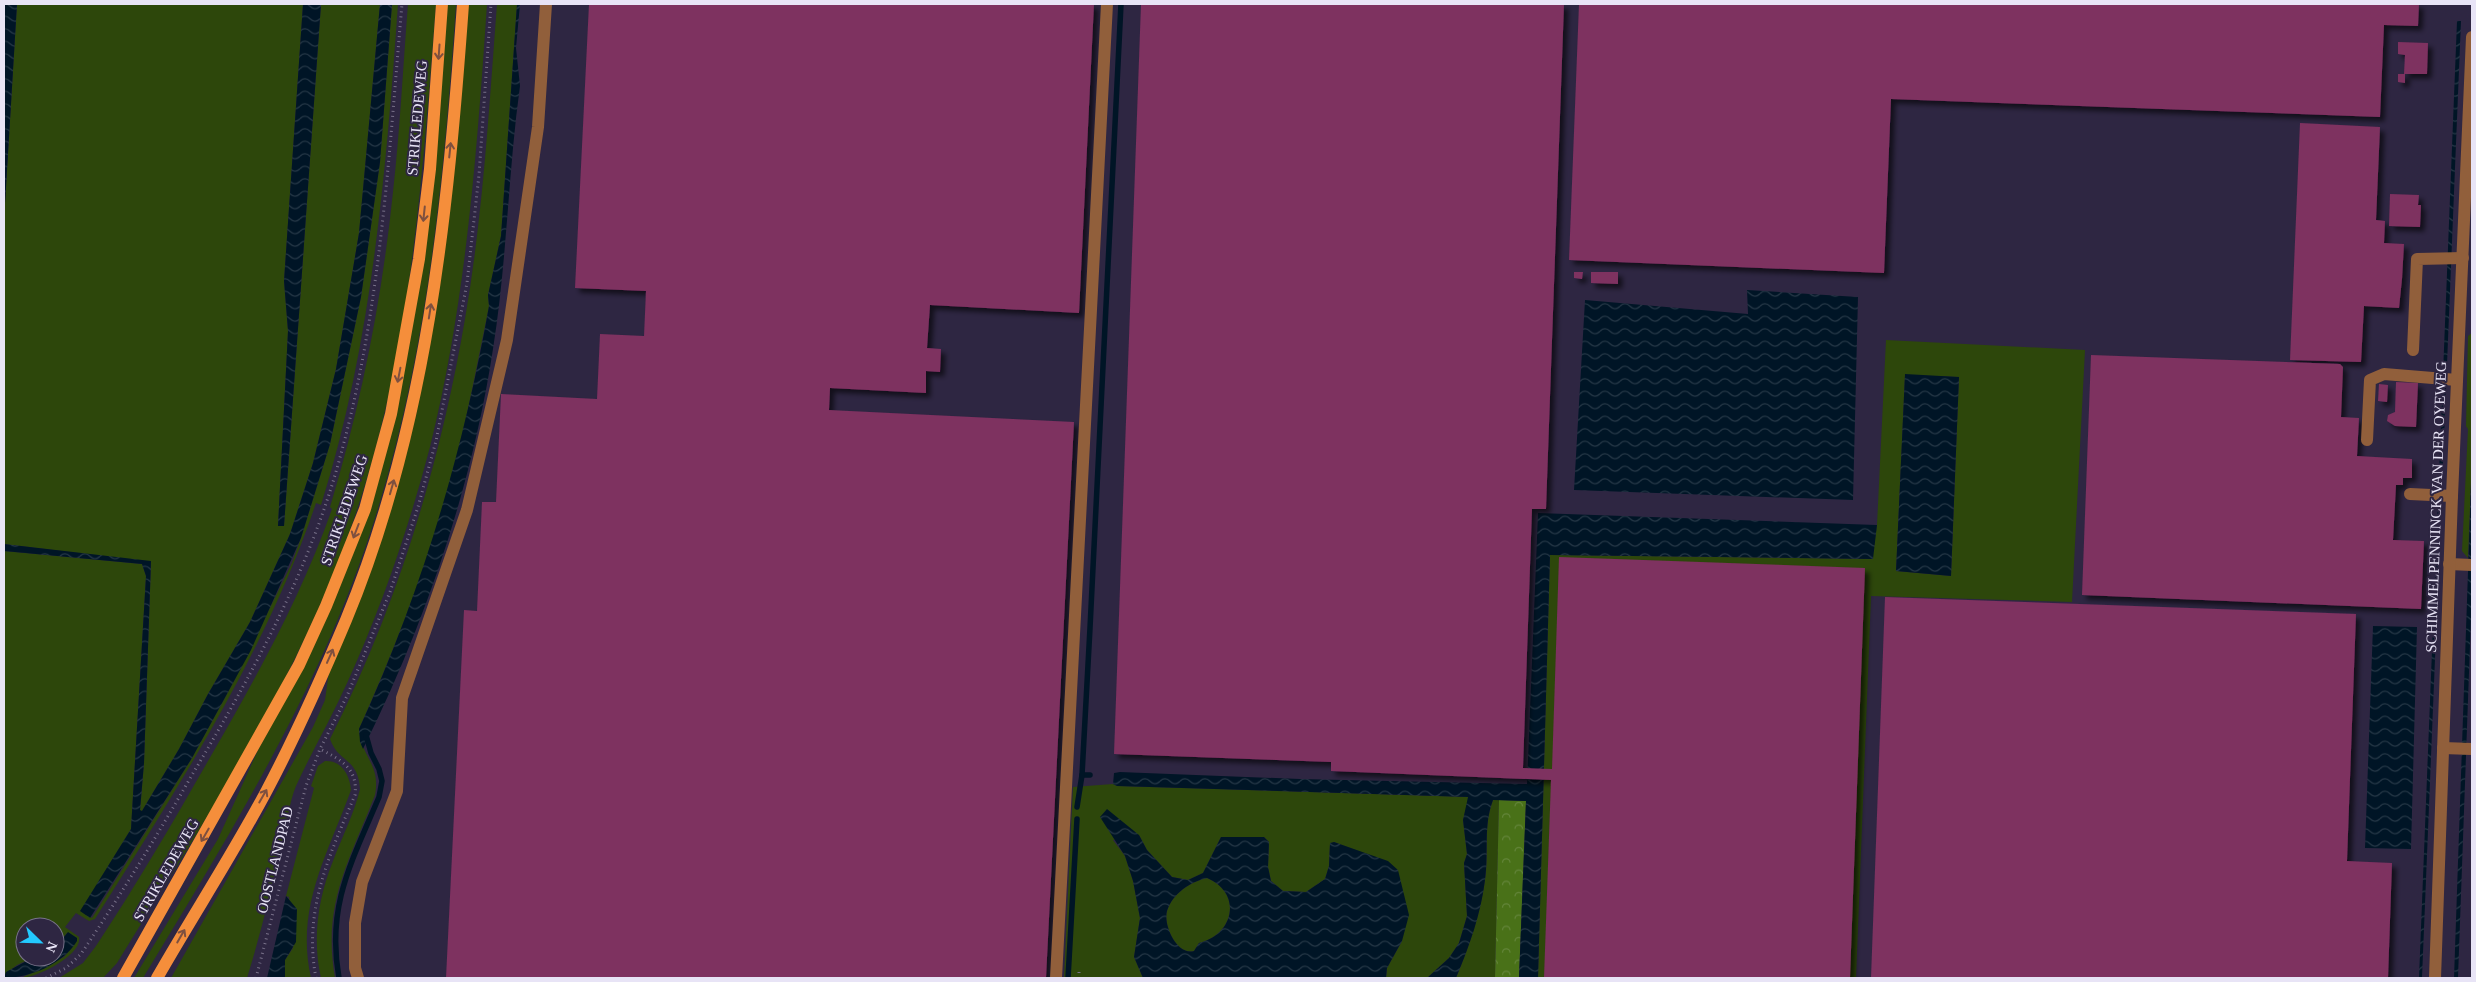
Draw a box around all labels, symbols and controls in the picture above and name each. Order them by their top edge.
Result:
one-way arrow [434,44,443,60]
street label: STRIKLEDEWEG [404,59,430,176]
one-way arrow [445,142,455,158]
one-way arrow [419,206,429,222]
one-way arrow [426,304,436,320]
street label: SCHIMMELPENNINCK VAN DER OYEWEG [2423,361,2449,653]
one-way arrow [393,366,403,382]
street label: STRIKLEDEWEG [318,452,370,567]
one-way arrow [387,479,397,495]
one-way arrow [351,523,360,538]
one-way arrow [326,649,336,664]
one-way arrow [259,789,269,803]
street label: OOSTLANDPAD [254,805,296,915]
street label: STRIKLEDEWEG [130,816,202,924]
one-way arrow [200,828,210,842]
north arrow [15,917,65,967]
one-way arrow [177,930,187,944]
text: N [43,939,60,954]

